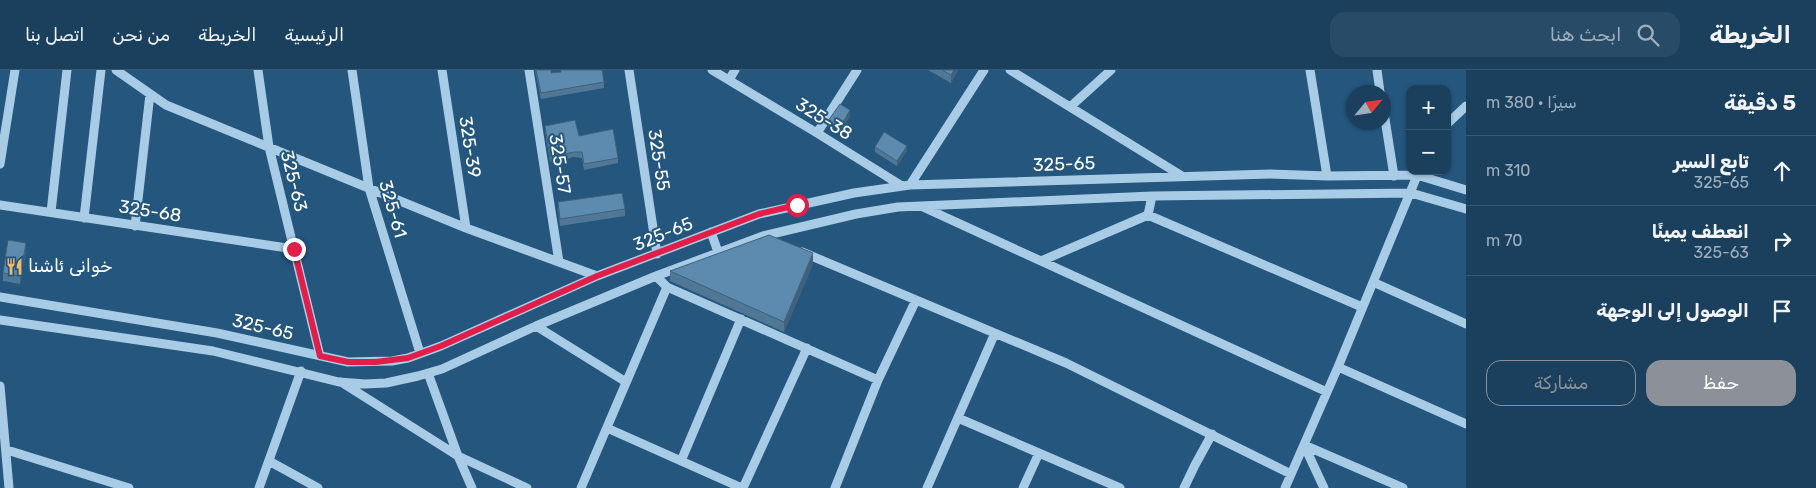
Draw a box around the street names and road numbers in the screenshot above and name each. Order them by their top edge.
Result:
street label: 325-38 [792,93,856,145]
street label: 325-39 [454,115,486,179]
street label: 325-55 [643,128,675,192]
street label: 325-57 [544,132,576,196]
street label: 325-63 [276,148,312,214]
street label: 325-65 [1032,152,1096,176]
street label: 325-61 [374,178,412,240]
street label: 325-68 [117,195,183,227]
street label: 325-65 [630,212,696,256]
street label: 325-65 [230,309,296,345]

